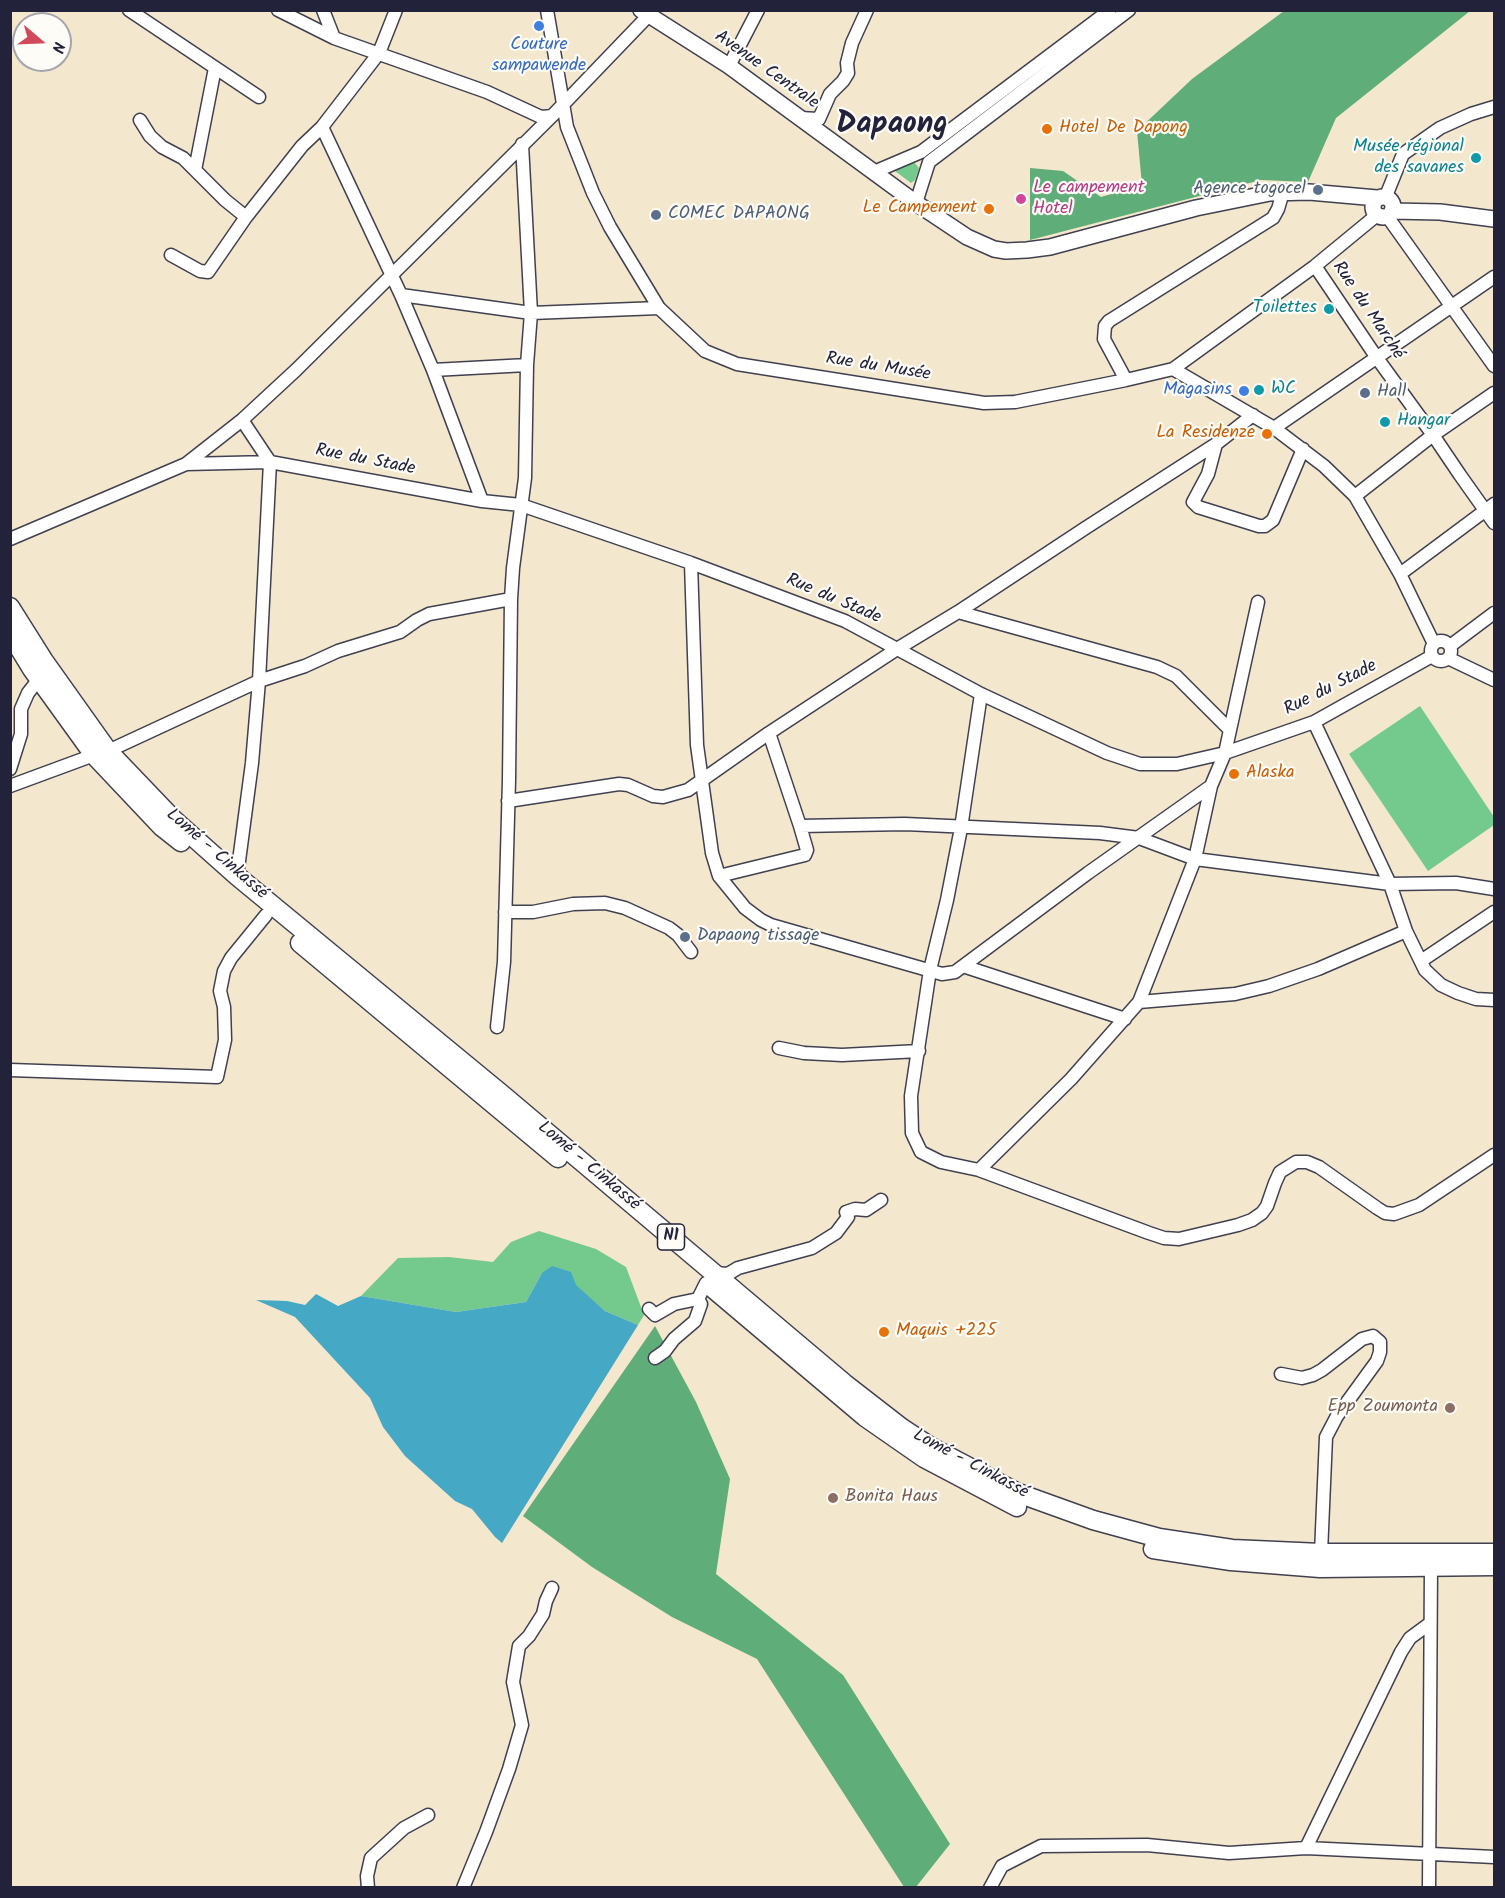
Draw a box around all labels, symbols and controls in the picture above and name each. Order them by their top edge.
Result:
north arrow [12,12,72,72]
marker: Couture sampawende [532,19,546,33]
street label: Avenue Centrale [710,27,822,115]
place label: Couture sampawende [492,35,586,78]
text: N [44,39,71,56]
district label: Dapaong [836,109,948,145]
place label: Hotel De Dapong [1059,118,1188,140]
marker: Hotel De Dapong [1040,122,1054,136]
place label: Musée régional des savanes [1353,137,1464,180]
marker: Musée régional des savanes [1469,151,1483,165]
place label: Le campement Hotel [1033,178,1145,220]
place label: Agence togocel [1193,179,1306,201]
marker: Agence togocel [1311,183,1325,197]
marker: Le campement Hotel [1014,192,1028,206]
place label: Le Campement [863,198,977,220]
marker: Le Campement [982,202,996,216]
place label: COMEC DAPAONG [668,204,810,226]
marker: COMEC DAPAONG [649,208,663,222]
street label: Rue du Marché [1326,258,1408,364]
place label: Toilettes [1253,298,1317,320]
marker: Toilettes [1322,302,1336,316]
street label: Rue du Musée [824,349,932,387]
place label: WC [1271,379,1296,401]
place label: Magasins [1163,380,1232,402]
place label: Hall [1377,382,1406,404]
marker: WC [1252,383,1266,397]
marker: Magasins [1237,384,1251,398]
marker: Hall [1358,386,1372,400]
place label: Hangar [1397,411,1450,433]
marker: Hangar [1378,415,1392,429]
place label: La Residenze [1156,423,1255,445]
marker: La Residenze [1260,427,1274,441]
street label: Rue du Stade [313,441,417,481]
street label: Rue du Stade [782,570,884,630]
street label: Rue du Stade [1281,656,1381,722]
place label: Alaska [1246,763,1294,785]
marker: Alaska [1227,767,1241,781]
street label: Lomé - Cinkassé [161,805,271,905]
place label: Dapaong tissage [697,926,819,948]
marker: Dapaong tissage [678,930,692,944]
street label: Lomé - Cinkassé [532,1118,644,1216]
road number: N1 [658,1224,684,1250]
place label: Maquis +225 [896,1321,996,1343]
marker: Maquis +225 [877,1325,891,1339]
place label: Epp Zoumonta [1328,1397,1438,1419]
marker: Epp Zoumonta [1443,1401,1457,1415]
street label: Lomé - Cinkassé [909,1425,1031,1505]
place label: Bonita Haus [845,1487,938,1509]
marker: Bonita Haus [826,1491,840,1505]

